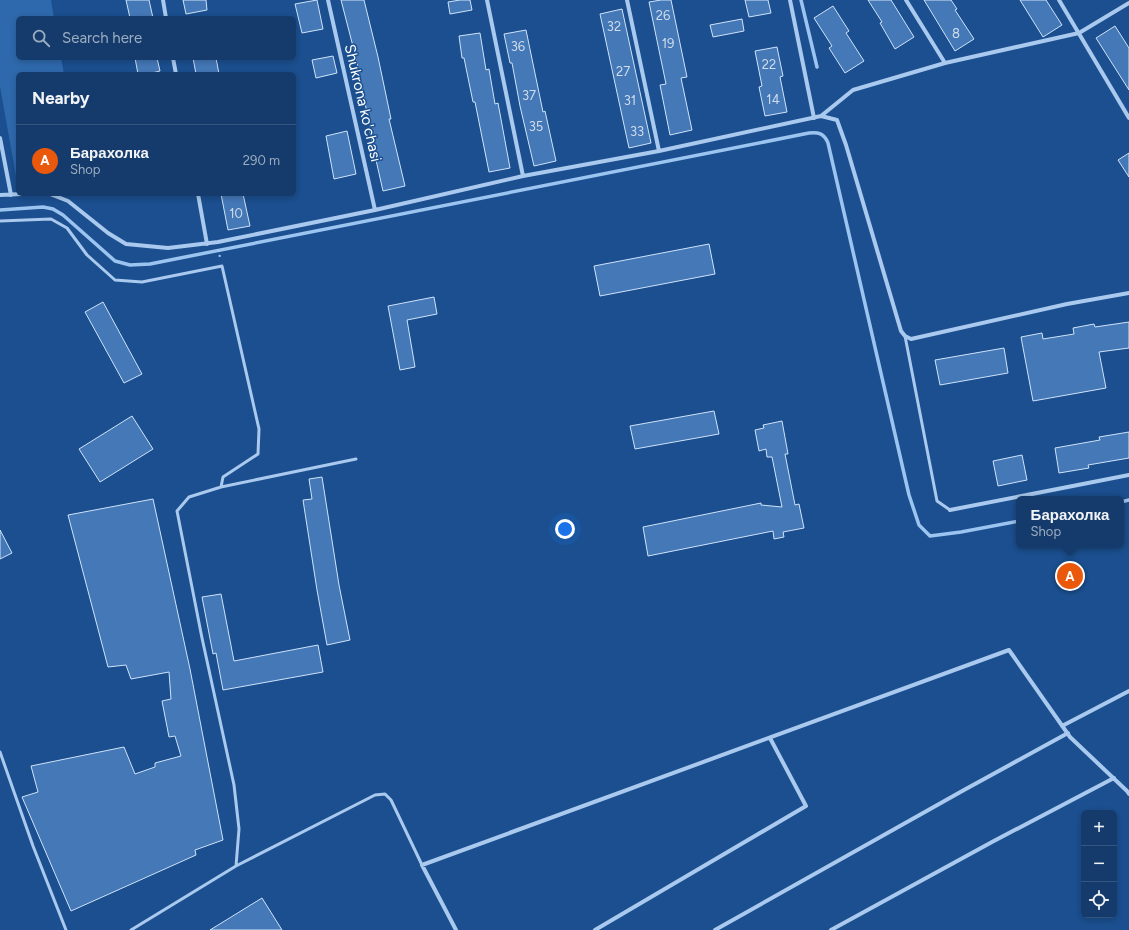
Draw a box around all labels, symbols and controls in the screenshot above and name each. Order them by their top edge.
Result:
house number: 26 [656,8,670,23]
search box [16,16,296,60]
house number: 32 [607,19,621,34]
house number: 8 [952,26,960,41]
icon: search [30,27,52,49]
text: Search here [62,29,142,47]
house number: 19 [662,36,674,51]
house number: 36 [511,39,525,54]
street label: Shukrona ko'chasi [341,42,385,164]
house number: 22 [762,57,776,72]
house number: 27 [616,64,630,79]
text: Nearby [32,88,90,108]
house number: 37 [522,88,536,103]
house number: 14 [766,92,780,107]
house number: 31 [624,93,636,108]
house number: 35 [529,119,543,134]
house number: 33 [630,124,644,139]
text: Барахолка [70,144,149,162]
text: A [40,153,50,168]
text: 290 m [243,153,280,168]
text: Shop [70,162,100,177]
house number: 10 [229,206,243,221]
popup [1016,496,1124,548]
text: Барахолка [1031,506,1109,524]
your location [555,519,575,539]
text: Shop [1031,524,1061,539]
pin: A [1057,561,1083,591]
map controls [1081,810,1117,918]
button: + [1081,810,1117,846]
button: − [1081,846,1117,882]
button: locate [1081,882,1117,918]

